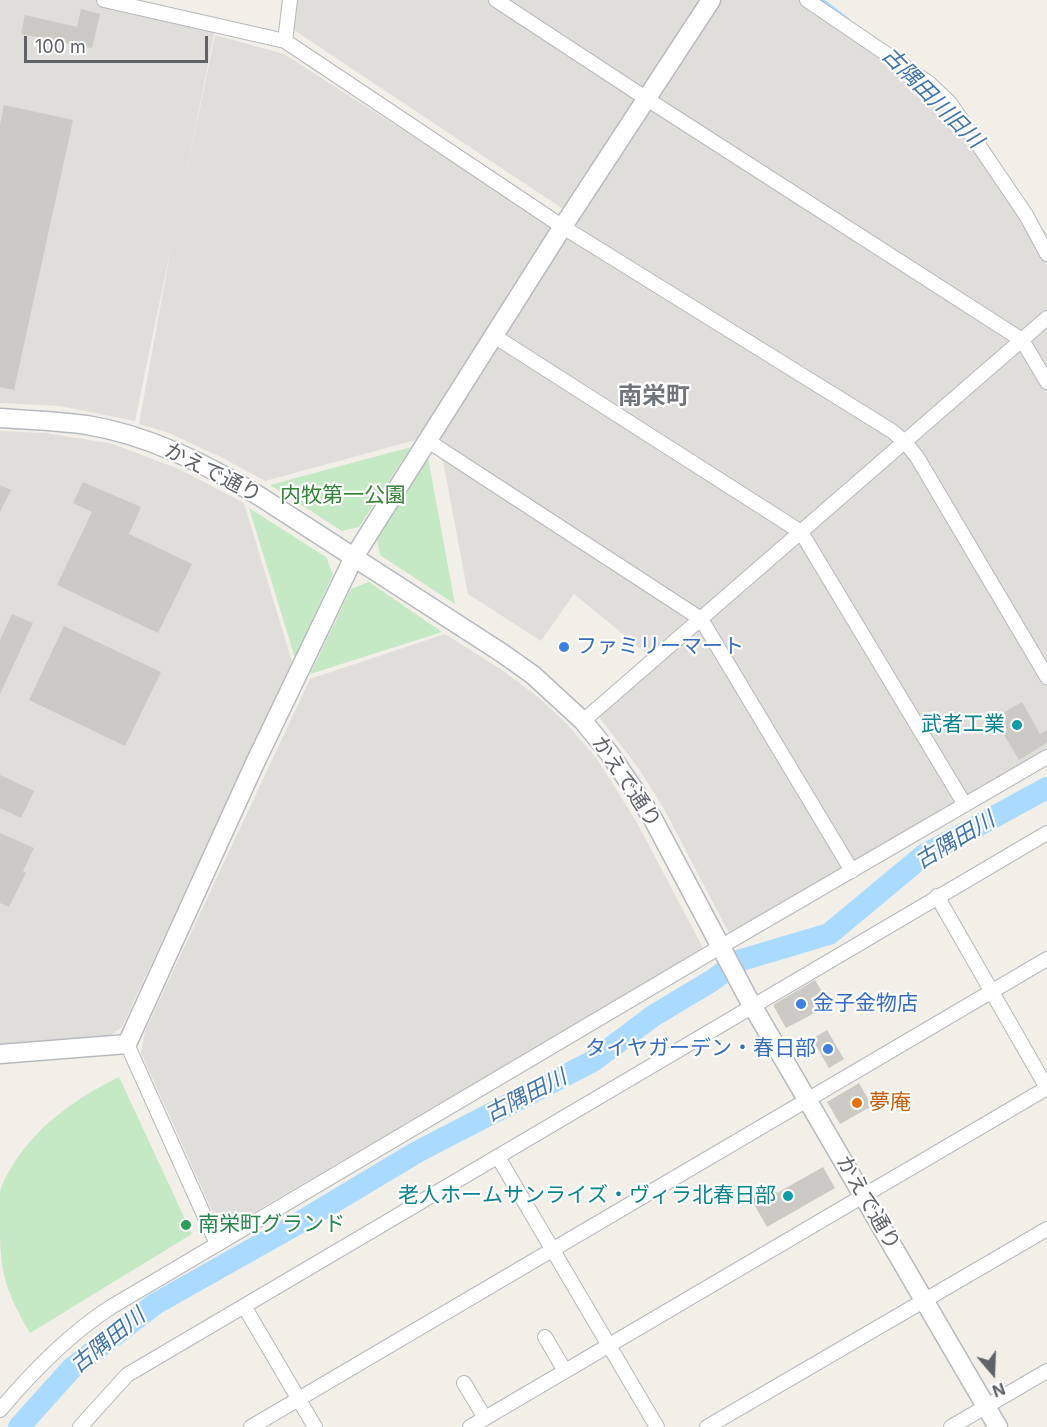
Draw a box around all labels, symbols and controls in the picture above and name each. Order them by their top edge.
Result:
scale bar [27,24,212,62]
text: 100 m [35,36,86,57]
water label: 古隅田川旧川 [876,42,988,154]
district label: 南栄町 [618,383,690,411]
street label: かえで通り [161,438,265,508]
park label: 内牧第一公園 [280,483,406,509]
place label: ファミリーマート [576,634,744,660]
marker: ファミリーマート [557,640,571,654]
place label: 武者工業 [921,712,1005,738]
marker: 武者工業 [1010,718,1024,732]
street label: かえで通り [586,731,666,833]
water label: 古隅田川 [910,807,1000,875]
place label: 金子金物店 [813,991,918,1017]
marker: 金子金物店 [794,997,808,1011]
place label: タイヤガーデン・春日部 [585,1036,816,1062]
marker: タイヤガーデン・春日部 [821,1042,835,1056]
water label: 古隅田川 [481,1064,571,1128]
place label: 夢庵 [869,1090,911,1116]
marker: 夢庵 [850,1096,864,1110]
street label: かえで通り [831,1151,905,1255]
place label: 老人ホームサンライズ・ヴィラ北春日部 [398,1183,776,1209]
marker: 老人ホームサンライズ・ヴィラ北春日部 [781,1189,795,1203]
place label: 南栄町グランド [198,1212,345,1238]
marker: 南栄町グランド [179,1218,193,1232]
water label: 古隅田川 [65,1303,151,1379]
north arrow [963,1343,1023,1403]
text: N [990,1379,1008,1401]

